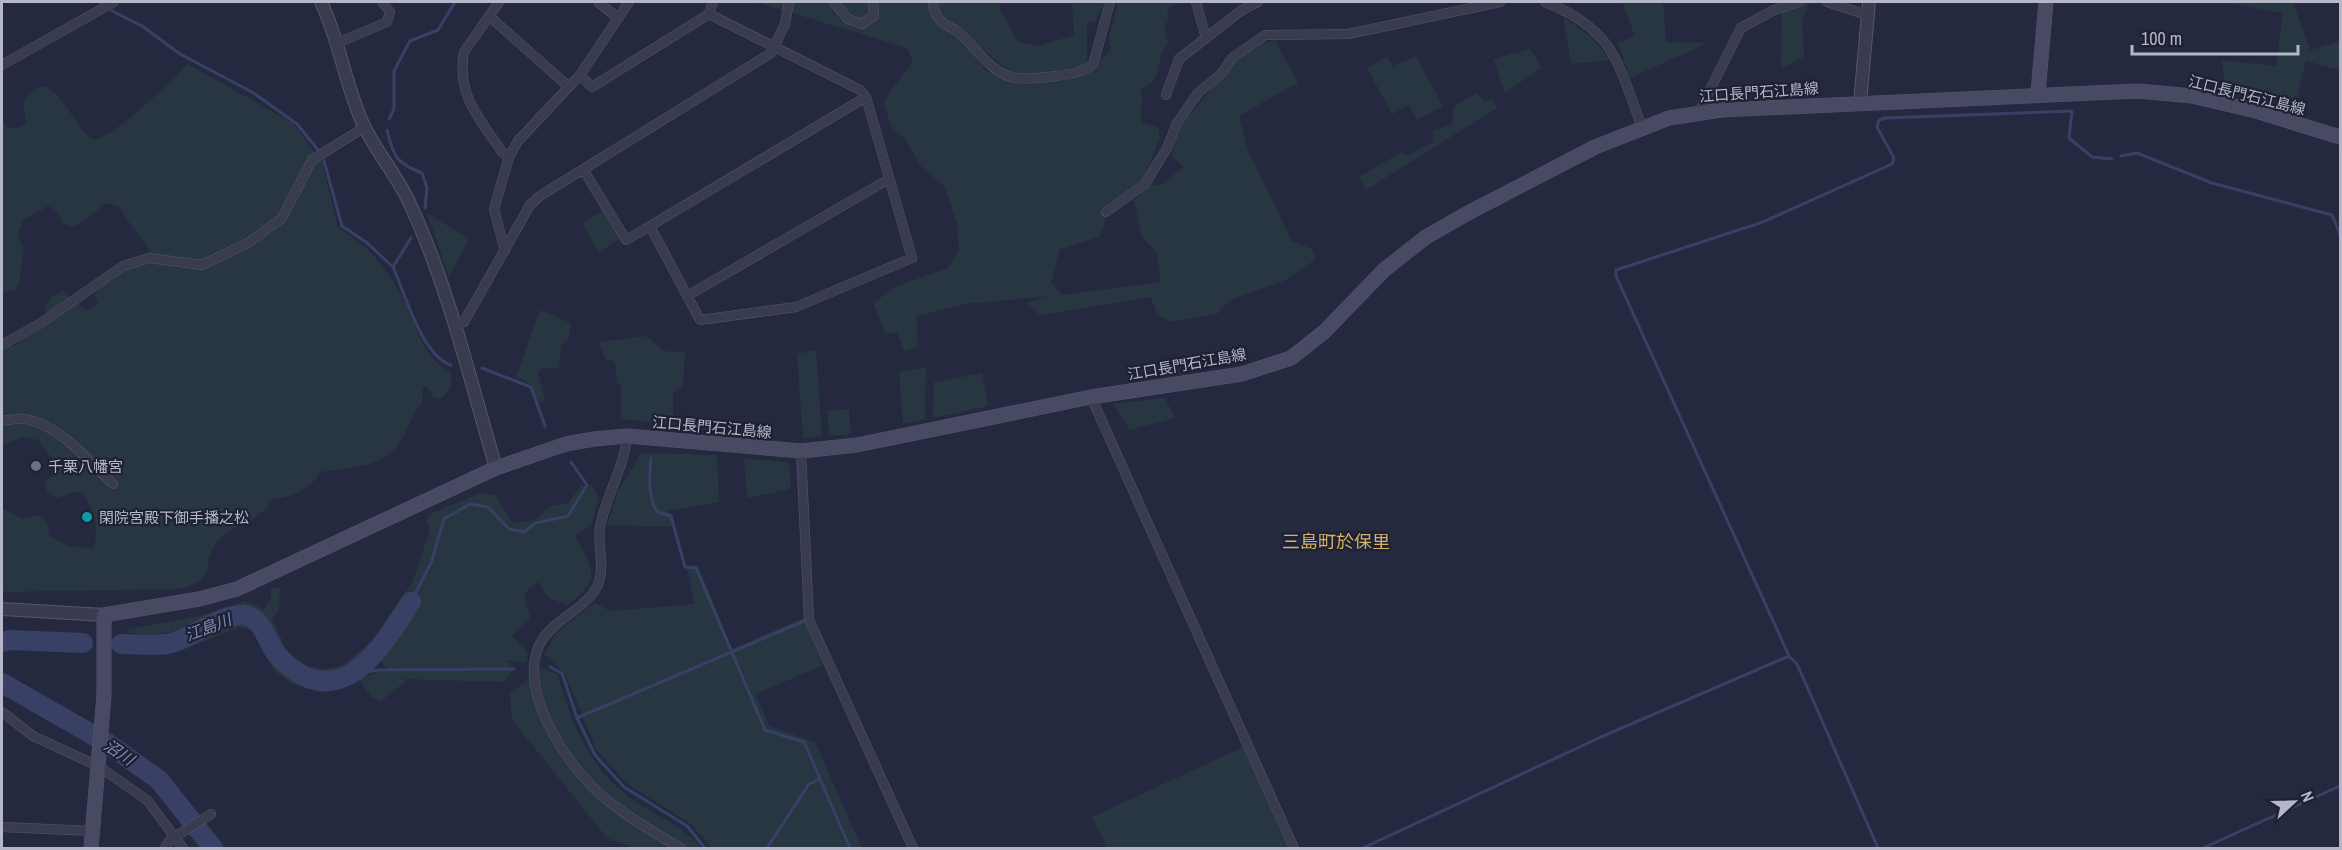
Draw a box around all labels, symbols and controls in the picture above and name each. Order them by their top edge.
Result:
scale bar [2132,18,2298,56]
text: 100 m [2141,26,2182,51]
street label: 江口長門石江島線 [2186,70,2308,120]
street label: 江口長門石江島線 [1698,77,1820,107]
street label: 江口長門石江島線 [1126,343,1248,385]
street label: 江口長門石江島線 [651,411,773,443]
place label: 千栗八幡宮 [48,456,123,477]
marker: 千栗八幡宮 [29,459,43,473]
place label: 閑院宮殿下御手播之松 [99,507,249,528]
marker: 閑院宮殿下御手播之松 [80,510,94,524]
district label: 三島町於保里 [1282,529,1390,554]
water label: 江島川 [182,607,236,646]
water label: 沼川 [100,734,140,771]
north arrow [2264,772,2324,832]
text: N [2296,788,2320,805]

